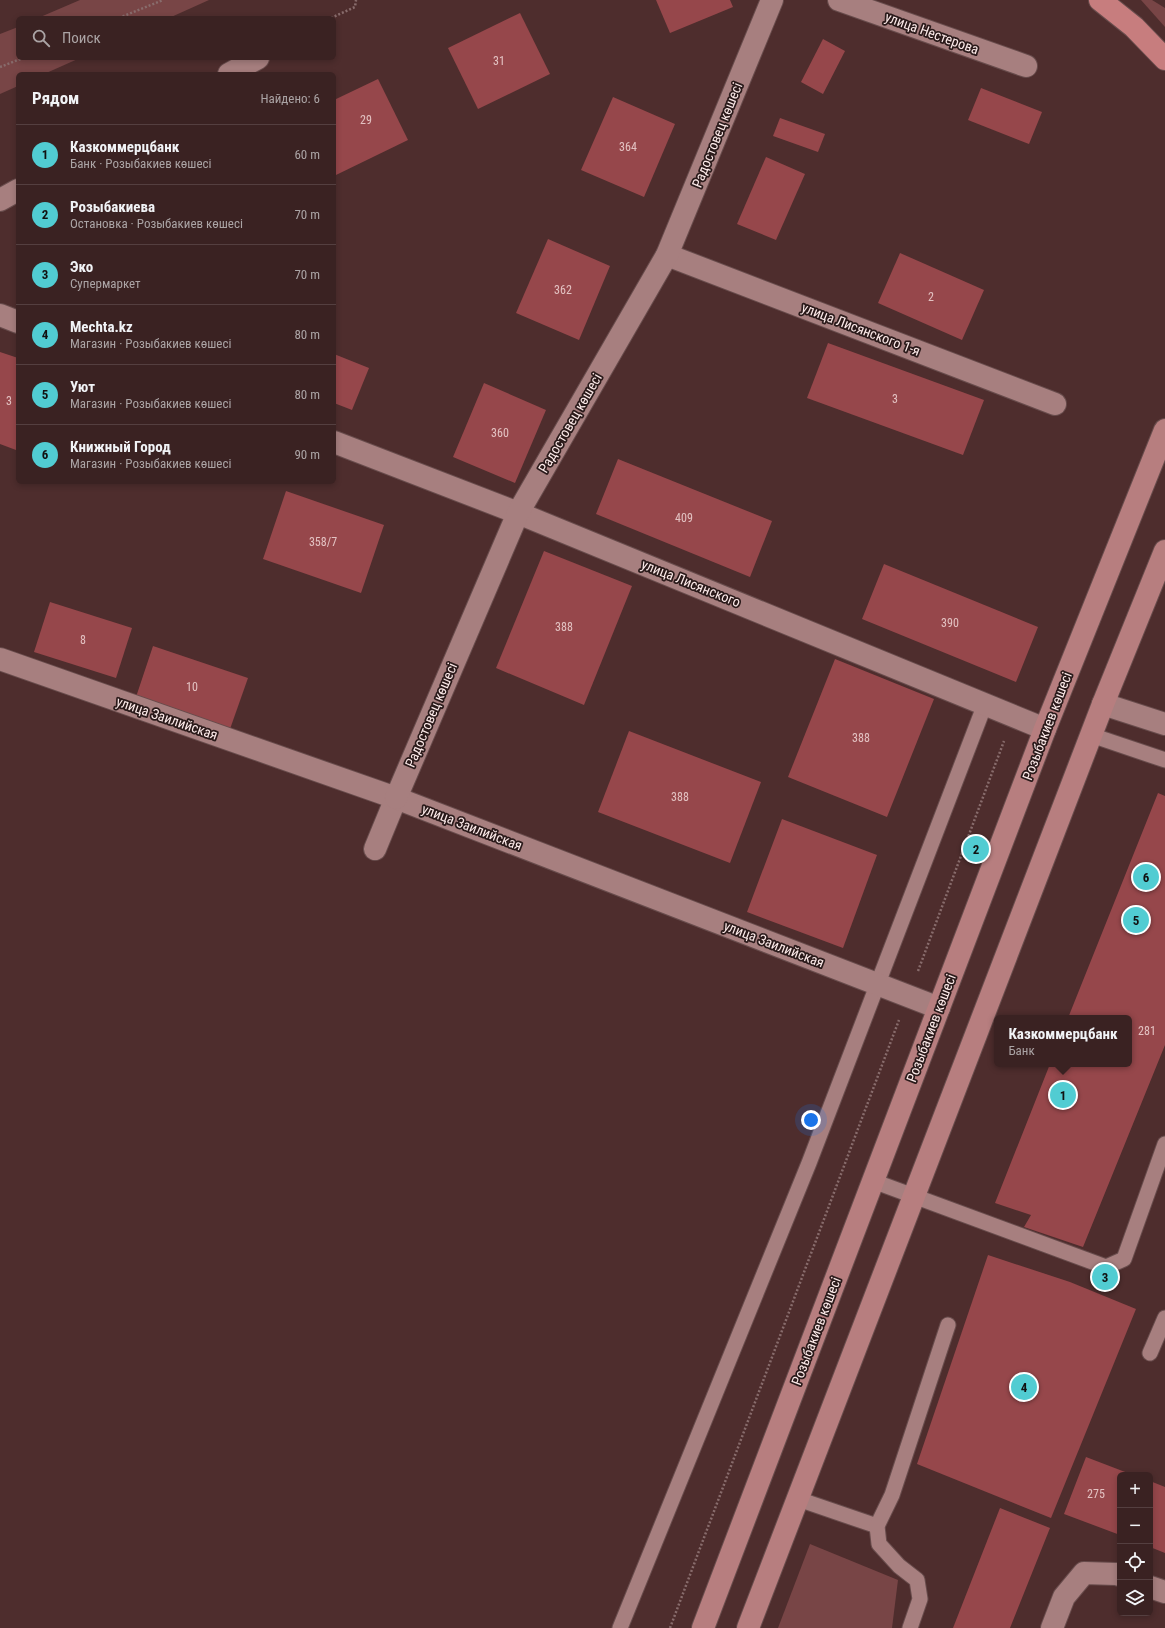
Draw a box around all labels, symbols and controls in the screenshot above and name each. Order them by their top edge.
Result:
street label: улица Нестерова [883,9,981,57]
search box [16,16,336,60]
icon: search [30,27,52,49]
text: Поиск [62,29,101,47]
house number: 31 [493,54,505,68]
street label: Радостовец көшесі [689,80,745,190]
text: Рядом [32,88,79,108]
text: Найдено: 6 [260,91,320,106]
house number: 29 [360,113,372,127]
text: Казкоммерцбанк [70,138,179,156]
house number: 364 [619,140,637,154]
text: 1 [42,147,48,162]
text: 60 m [294,147,320,162]
text: Банк · Розыбакиев көшесі [70,156,212,171]
text: Розыбакиева [70,198,155,216]
text: 2 [42,207,48,222]
text: 70 m [294,207,320,222]
text: Остановка · Розыбакиев көшесі [70,216,243,231]
text: Эко [70,258,93,276]
text: 3 [42,267,48,282]
text: 70 m [294,267,320,282]
text: Супермаркет [70,276,141,291]
house number: 362 [554,283,572,297]
house number: 2 [928,290,934,304]
street label: улица Лисянского 1-я [799,299,923,359]
text: Mechta.kz [70,318,133,336]
text: 4 [42,327,48,342]
text: 80 m [294,327,320,342]
text: Магазин · Розыбакиев көшесі [70,336,231,351]
street label: Радостовец көшесі [535,371,605,475]
text: Уют [70,378,95,396]
text: 5 [42,387,48,402]
text: 80 m [294,387,320,402]
house number: 3 [892,392,898,406]
house number: 3 [6,394,12,408]
text: Магазин · Розыбакиев көшесі [70,396,231,411]
house number: 360 [491,426,509,440]
text: Книжный Город [70,438,171,456]
text: 6 [42,447,48,462]
text: 90 m [294,447,320,462]
text: Магазин · Розыбакиев көшесі [70,456,231,471]
house number: 409 [675,511,693,525]
house number: 358/7 [309,535,337,549]
street label: улица Лисянского [639,556,743,610]
house number: 390 [941,616,959,630]
house number: 388 [555,620,573,634]
house number: 8 [80,633,86,647]
street label: Радостовец көшесі [402,660,460,770]
street label: Розыбакиев көшесі [1019,670,1075,782]
house number: 10 [186,680,198,694]
street label: улица Заилийская [114,693,220,743]
house number: 388 [852,731,870,745]
house number: 388 [671,790,689,804]
street label: улица Заилийская [420,800,524,854]
pin: 2 [963,834,989,864]
pin: 6 [1133,862,1159,892]
pin: 5 [1123,905,1149,935]
street label: улица Заилийская [722,917,826,971]
street label: Розыбакиев көшесі [903,972,959,1084]
popup [994,1015,1132,1067]
house number: 281 [1138,1024,1156,1038]
text: Казкоммерцбанк [1008,1025,1118,1043]
text: Банк [1008,1043,1035,1058]
pin: 1 [1050,1080,1076,1110]
your location [801,1110,821,1130]
pin: 3 [1092,1262,1118,1292]
street label: Розыбакиев көшесі [788,1275,844,1387]
pin: 4 [1011,1372,1037,1402]
map controls [1117,1472,1153,1616]
button: + [1117,1472,1153,1508]
house number: 275 [1087,1487,1105,1501]
button: − [1117,1508,1153,1544]
button: locate [1117,1544,1153,1580]
button: layers [1117,1580,1153,1616]

